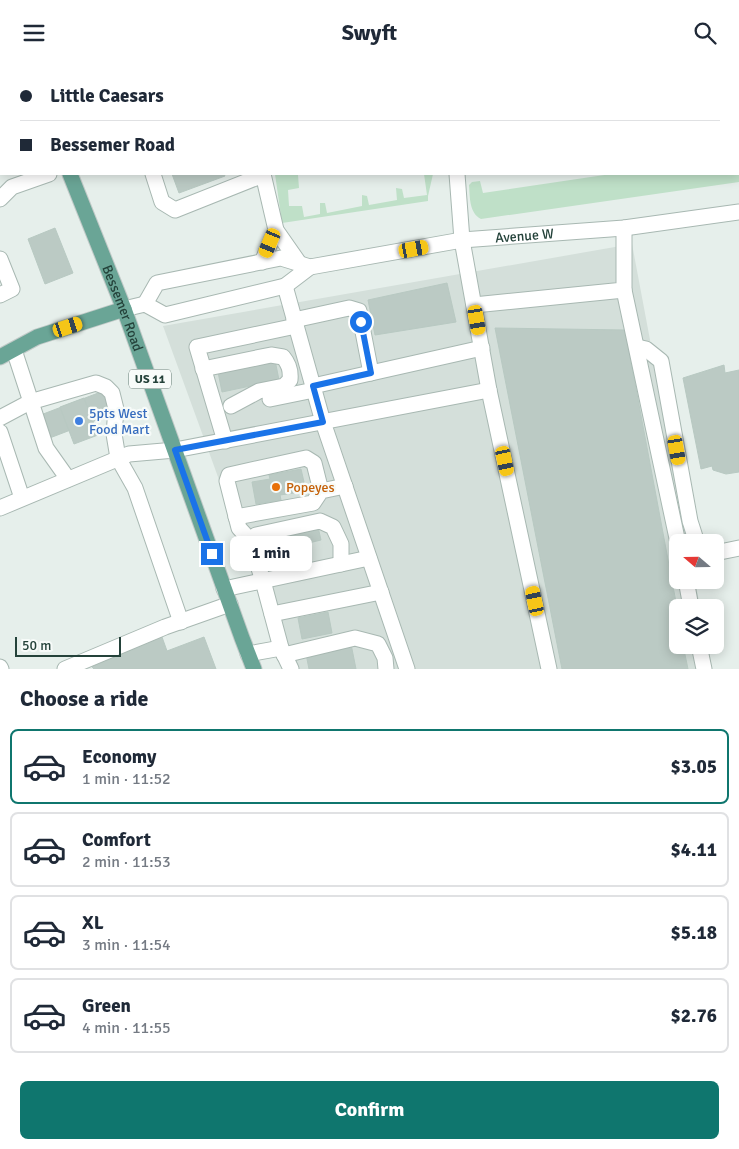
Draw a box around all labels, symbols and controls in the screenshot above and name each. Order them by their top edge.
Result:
icon: menu [20,19,48,47]
text: Swyft [342,19,397,46]
icon: search [691,19,719,47]
text: Little Caesars [50,84,164,108]
text: Bessemer Road [50,133,175,157]
street label: Avenue W [494,225,554,246]
car [257,226,282,260]
car [397,239,430,259]
street label: Bessemer Road [99,262,147,353]
car [467,304,486,336]
route start [350,311,372,333]
car [51,315,84,339]
road number: US 11 [129,369,171,389]
place label: 5pts West Food Mart [89,405,150,438]
marker: 5pts West Food Mart [73,415,85,427]
car [667,434,686,466]
car [494,445,515,477]
place label: Popeyes [286,479,335,496]
marker: Popeyes [270,481,282,493]
north arrow [669,534,724,589]
map controls [669,534,724,654]
callout: 1 min [230,537,312,571]
route end [201,543,223,565]
text: 1 min [252,543,290,563]
car [524,585,545,617]
button: layers [669,599,724,654]
scale bar [15,634,121,657]
text: 50 m [22,637,51,654]
text: Choose a ride [20,685,148,712]
icon: car [22,744,67,789]
text: Economy [82,745,156,769]
text: $3.05 [671,755,717,779]
text: 1 min · 11:52 [82,769,171,789]
icon: car [22,827,67,872]
text: Comfort [82,828,151,852]
text: $4.11 [671,838,717,862]
text: 2 min · 11:53 [82,852,171,872]
icon: car [22,910,67,955]
text: XL [82,911,104,935]
text: $5.18 [671,921,717,945]
text: 3 min · 11:54 [82,935,171,955]
icon: car [22,993,67,1038]
text: Green [82,994,131,1018]
text: $2.76 [671,1004,717,1028]
text: 4 min · 11:55 [82,1018,171,1038]
button: Confirm [20,1081,719,1139]

